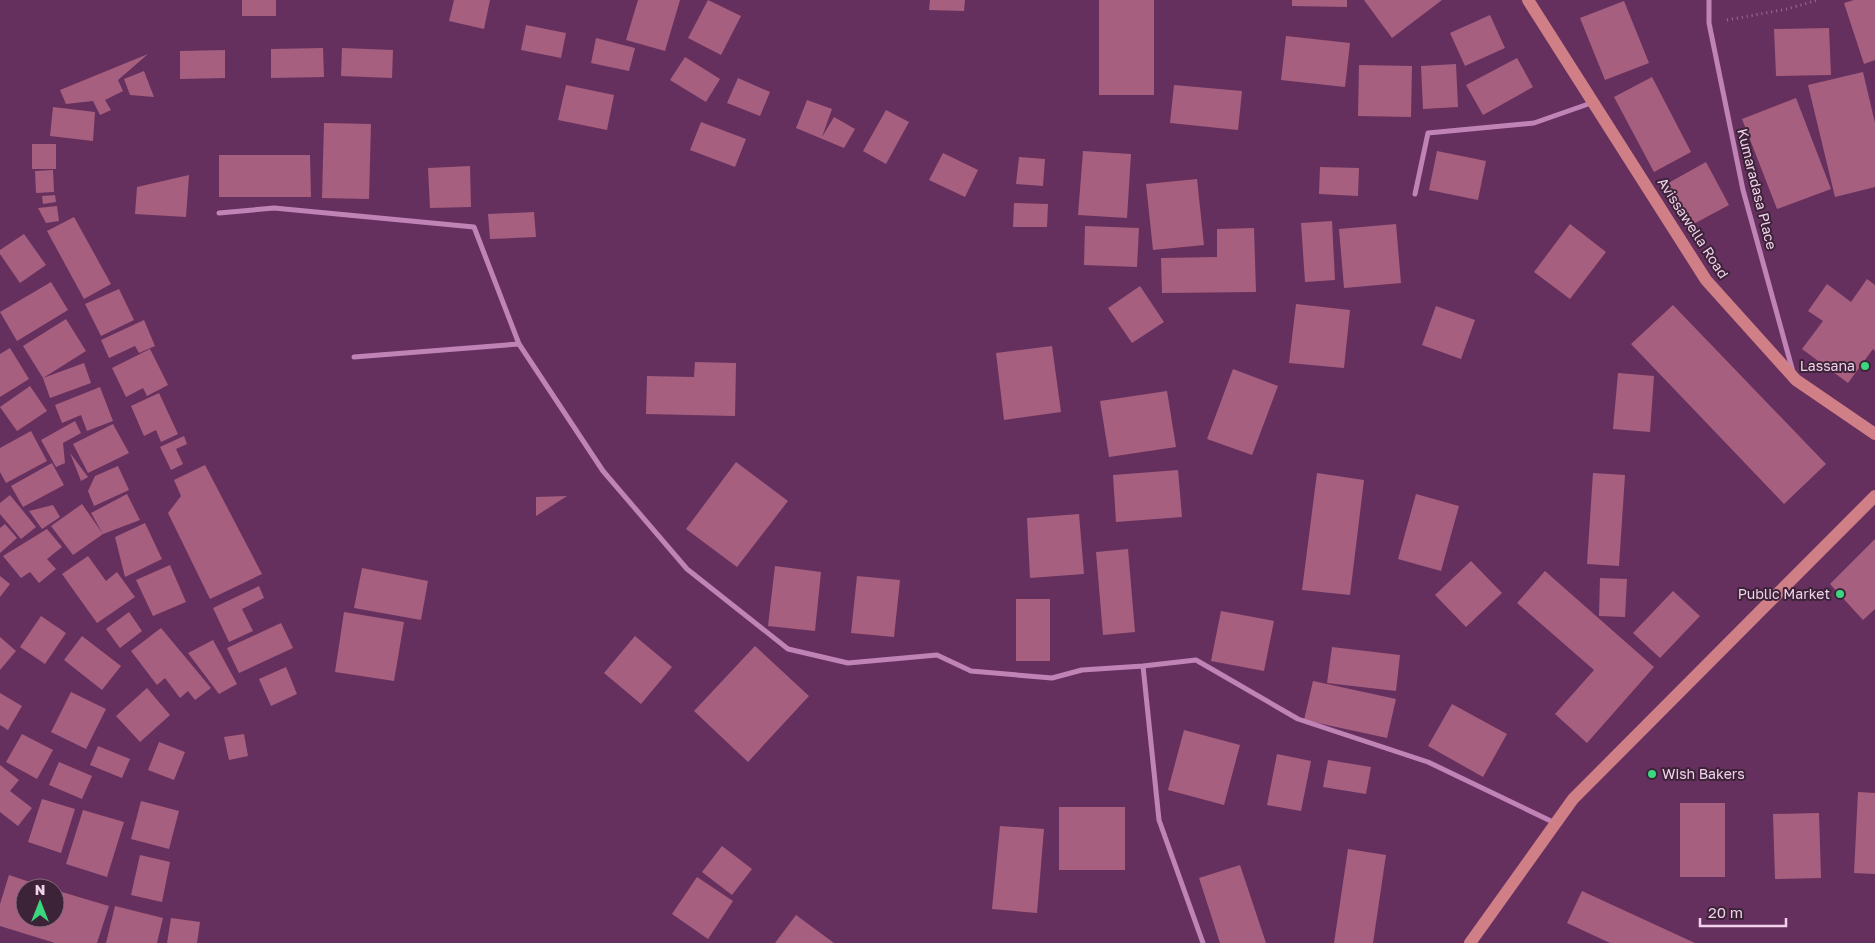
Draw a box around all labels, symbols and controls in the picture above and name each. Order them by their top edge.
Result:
street label: Kumaradasa Place [1734,127,1781,251]
street label: Avissawella Road [1655,174,1732,281]
place label: Lassana [1800,357,1855,374]
marker: Lassana [1859,360,1871,372]
place label: Public Market [1738,585,1830,602]
marker: Public Market [1834,588,1846,600]
place label: Wish Bakers [1662,765,1745,782]
marker: Wish Bakers [1646,768,1658,780]
north arrow [15,878,65,928]
text: N [35,881,45,898]
scale bar [1700,896,1786,928]
text: 20 m [1708,903,1743,921]

